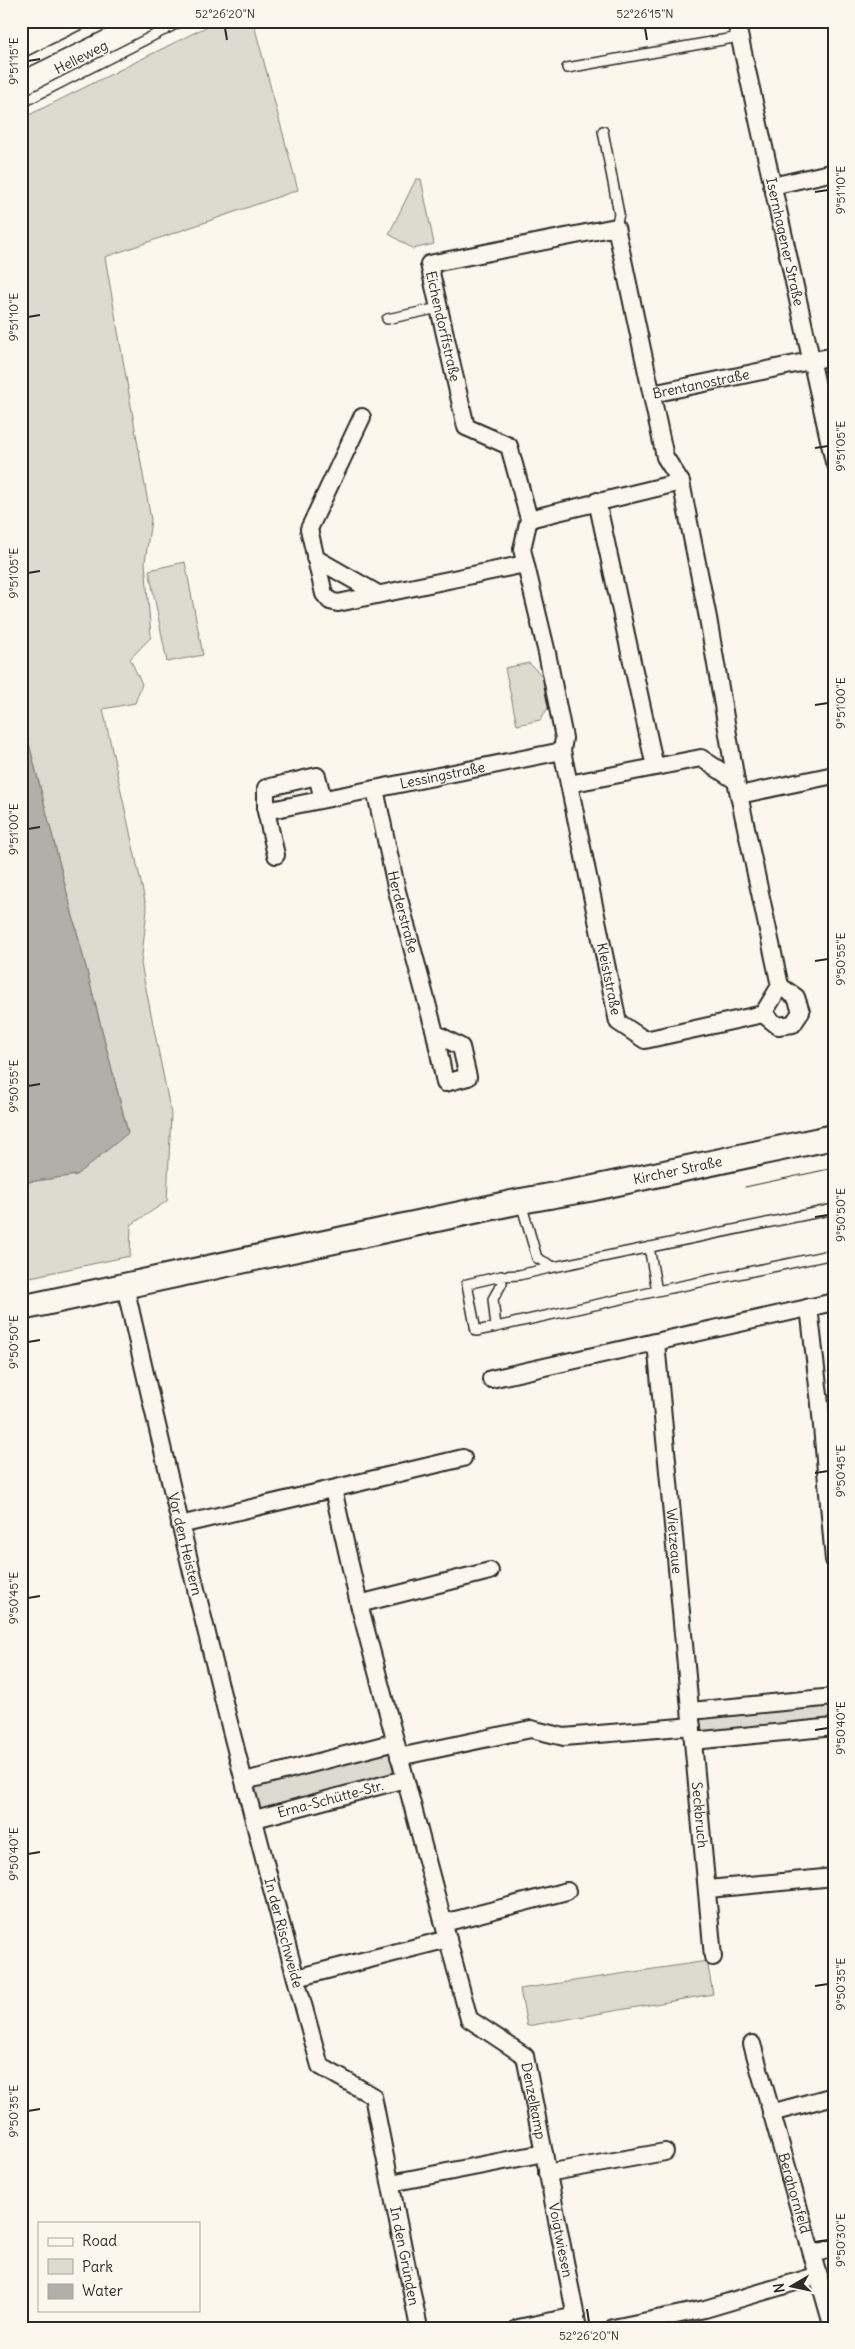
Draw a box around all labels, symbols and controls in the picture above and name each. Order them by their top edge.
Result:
text: 52°26'20"N [195,6,255,21]
text: 52°26'15"N [616,6,674,21]
street label: Helleweg [51,36,111,78]
text: 9°51'15"E [6,37,21,85]
text: 9°51'10"E [833,166,848,214]
street label: Isernhagener Straße [762,176,808,307]
street label: Eichendorffstraße [422,269,464,383]
text: 9°51'10"E [6,293,21,341]
street label: Brentanostraße [651,365,751,403]
text: 9°51'05"E [833,421,848,471]
text: 9°51'05"E [6,548,21,598]
text: 9°51'00"E [833,677,848,729]
street label: Lessingstraße [398,758,486,793]
text: 9°51'00"E [6,803,21,855]
street label: Herderstraße [384,869,422,955]
text: 9°50'55"E [833,933,848,985]
street label: Kleiststraße [593,941,625,1017]
text: 9°50'55"E [6,1060,21,1112]
street label: Kircher Straße [632,1152,724,1188]
text: 9°50'50"E [833,1188,848,1242]
text: 9°50'50"E [6,1315,21,1369]
text: 9°50'45"E [833,1445,848,1497]
street label: Vor den Heistern [164,1491,206,1597]
street label: Wietzeaue [662,1508,686,1575]
text: 9°50'45"E [6,1572,21,1624]
text: 9°50'40"E [833,1701,848,1755]
street label: Erna-Schütte-Str. [275,1776,385,1822]
street label: Seckbruch [688,1781,712,1849]
text: 9°50'40"E [6,1827,21,1881]
street label: In der Rischweide [260,1876,307,1990]
text: 9°50'35"E [833,1958,848,2010]
street label: Denzelkamp [517,2061,550,2141]
text: 9°50'35"E [6,2085,21,2137]
street label: Berghornfeld [774,2151,815,2235]
street label: Voigtwiesen [545,2201,577,2279]
street label: In den Gründen [386,2205,423,2307]
text: 9°50'30"E [833,2213,848,2267]
legend [38,2222,200,2312]
text: Road [82,2231,117,2250]
text: Park [82,2257,113,2276]
north arrow [768,2262,818,2312]
text: Water [82,2281,123,2300]
text: N [770,2282,789,2294]
text: 52°26'20"N [559,2328,619,2343]

